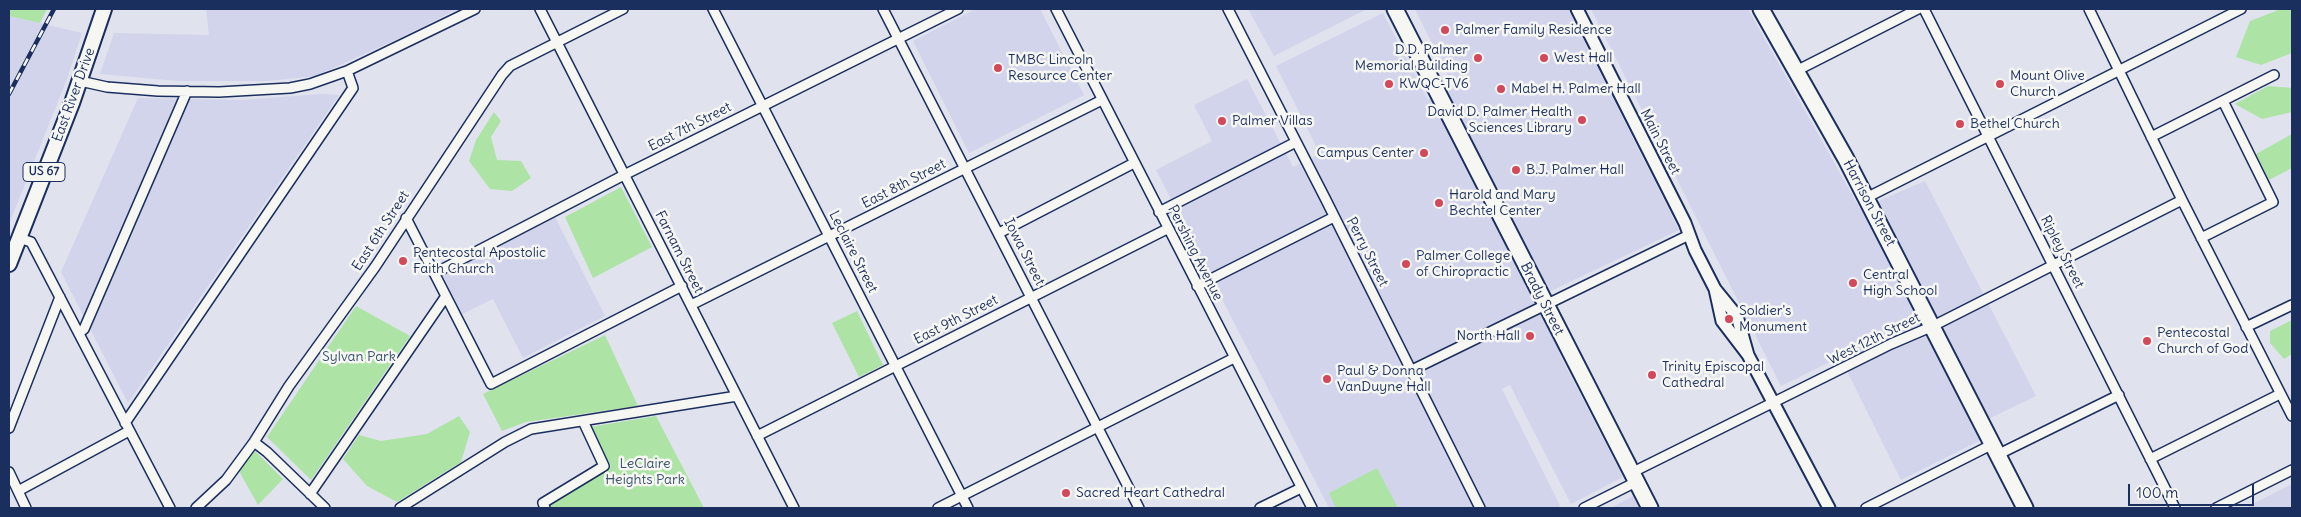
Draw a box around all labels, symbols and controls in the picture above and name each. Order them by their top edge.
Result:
place label: Palmer Family Residence [1455,22,1612,38]
marker: Palmer Family Residence [1439,24,1451,36]
place label: D.D. Palmer Memorial Building [1355,42,1468,74]
street label: East River Drive [49,46,99,144]
place label: West Hall [1554,50,1612,66]
place label: TMBC Lincoln Resource Center [1008,52,1112,84]
marker: D.D. Palmer Memorial Building [1472,52,1484,64]
marker: West Hall [1538,52,1550,64]
marker: TMBC Lincoln Resource Center [992,62,1004,74]
place label: Mount Olive Church [2010,68,2085,100]
place label: KWQC-TV6 [1399,76,1469,92]
marker: KWQC-TV6 [1383,78,1395,90]
marker: Mount Olive Church [1994,78,2006,90]
place label: Mabel H. Palmer Hall [1511,81,1641,97]
marker: Mabel H. Palmer Hall [1495,83,1507,95]
street label: East 7th Street [646,99,734,155]
place label: David D. Palmer Health Sciences Library [1427,104,1572,136]
street label: Main Street [1636,106,1684,178]
place label: Palmer Villas [1232,113,1313,129]
marker: David D. Palmer Health Sciences Library [1576,114,1588,126]
marker: Palmer Villas [1216,115,1228,127]
place label: Bethel Church [1970,116,2060,132]
marker: Bethel Church [1954,118,1966,130]
place label: Campus Center [1317,145,1414,161]
marker: Campus Center [1418,147,1430,159]
street label: East 8th Street [859,156,949,212]
street label: Harrison Street [1839,157,1899,249]
road number: US 67 [23,162,65,182]
place label: B.J. Palmer Hall [1526,162,1624,178]
marker: B.J. Palmer Hall [1510,164,1522,176]
place label: Harold and Mary Bechtel Center [1449,187,1556,220]
street label: East 6th Street [349,188,413,274]
marker: Harold and Mary Bechtel Center [1433,197,1445,209]
street label: Pershing Avenue [1164,202,1226,304]
street label: Farnam Street [651,208,707,296]
street label: Leclaire Street [825,208,881,296]
street label: Ripley Street [2037,213,2087,291]
street label: Perry Street [1342,215,1392,289]
street label: Iowa Street [1000,216,1048,288]
place label: Pentecostal Apostolic Faith Church [413,245,546,278]
place label: Palmer College of Chiropractic [1416,248,1510,280]
marker: Pentecostal Apostolic Faith Church [397,255,409,267]
marker: Palmer College of Chiropractic [1400,258,1412,270]
street label: Brady Street [1516,260,1568,338]
place label: Central High School [1863,267,1937,300]
marker: Central High School [1847,277,1859,289]
street label: East 9th Street [911,292,1001,348]
place label: Soldier's Monument [1739,303,1807,336]
street label: West 12th Street [1825,309,1923,369]
marker: Soldier's Monument [1723,313,1735,325]
place label: Pentecostal Church of God [2157,325,2248,358]
place label: North Hall [1456,328,1520,344]
marker: North Hall [1524,330,1536,342]
marker: Pentecostal Church of God [2141,335,2153,347]
park label: Sylvan Park [322,349,396,365]
place label: Trinity Episcopal Cathedral [1662,359,1764,392]
place label: Paul & Donna VanDuyne Hall [1337,363,1431,396]
marker: Trinity Episcopal Cathedral [1646,369,1658,381]
marker: Paul & Donna VanDuyne Hall [1321,373,1333,385]
park label: LeClaire Heights Park [605,456,685,488]
scale bar [2131,474,2257,506]
text: 100 m [2136,483,2178,502]
place label: Sacred Heart Cathedral [1076,485,1225,501]
marker: Sacred Heart Cathedral [1060,487,1072,499]

